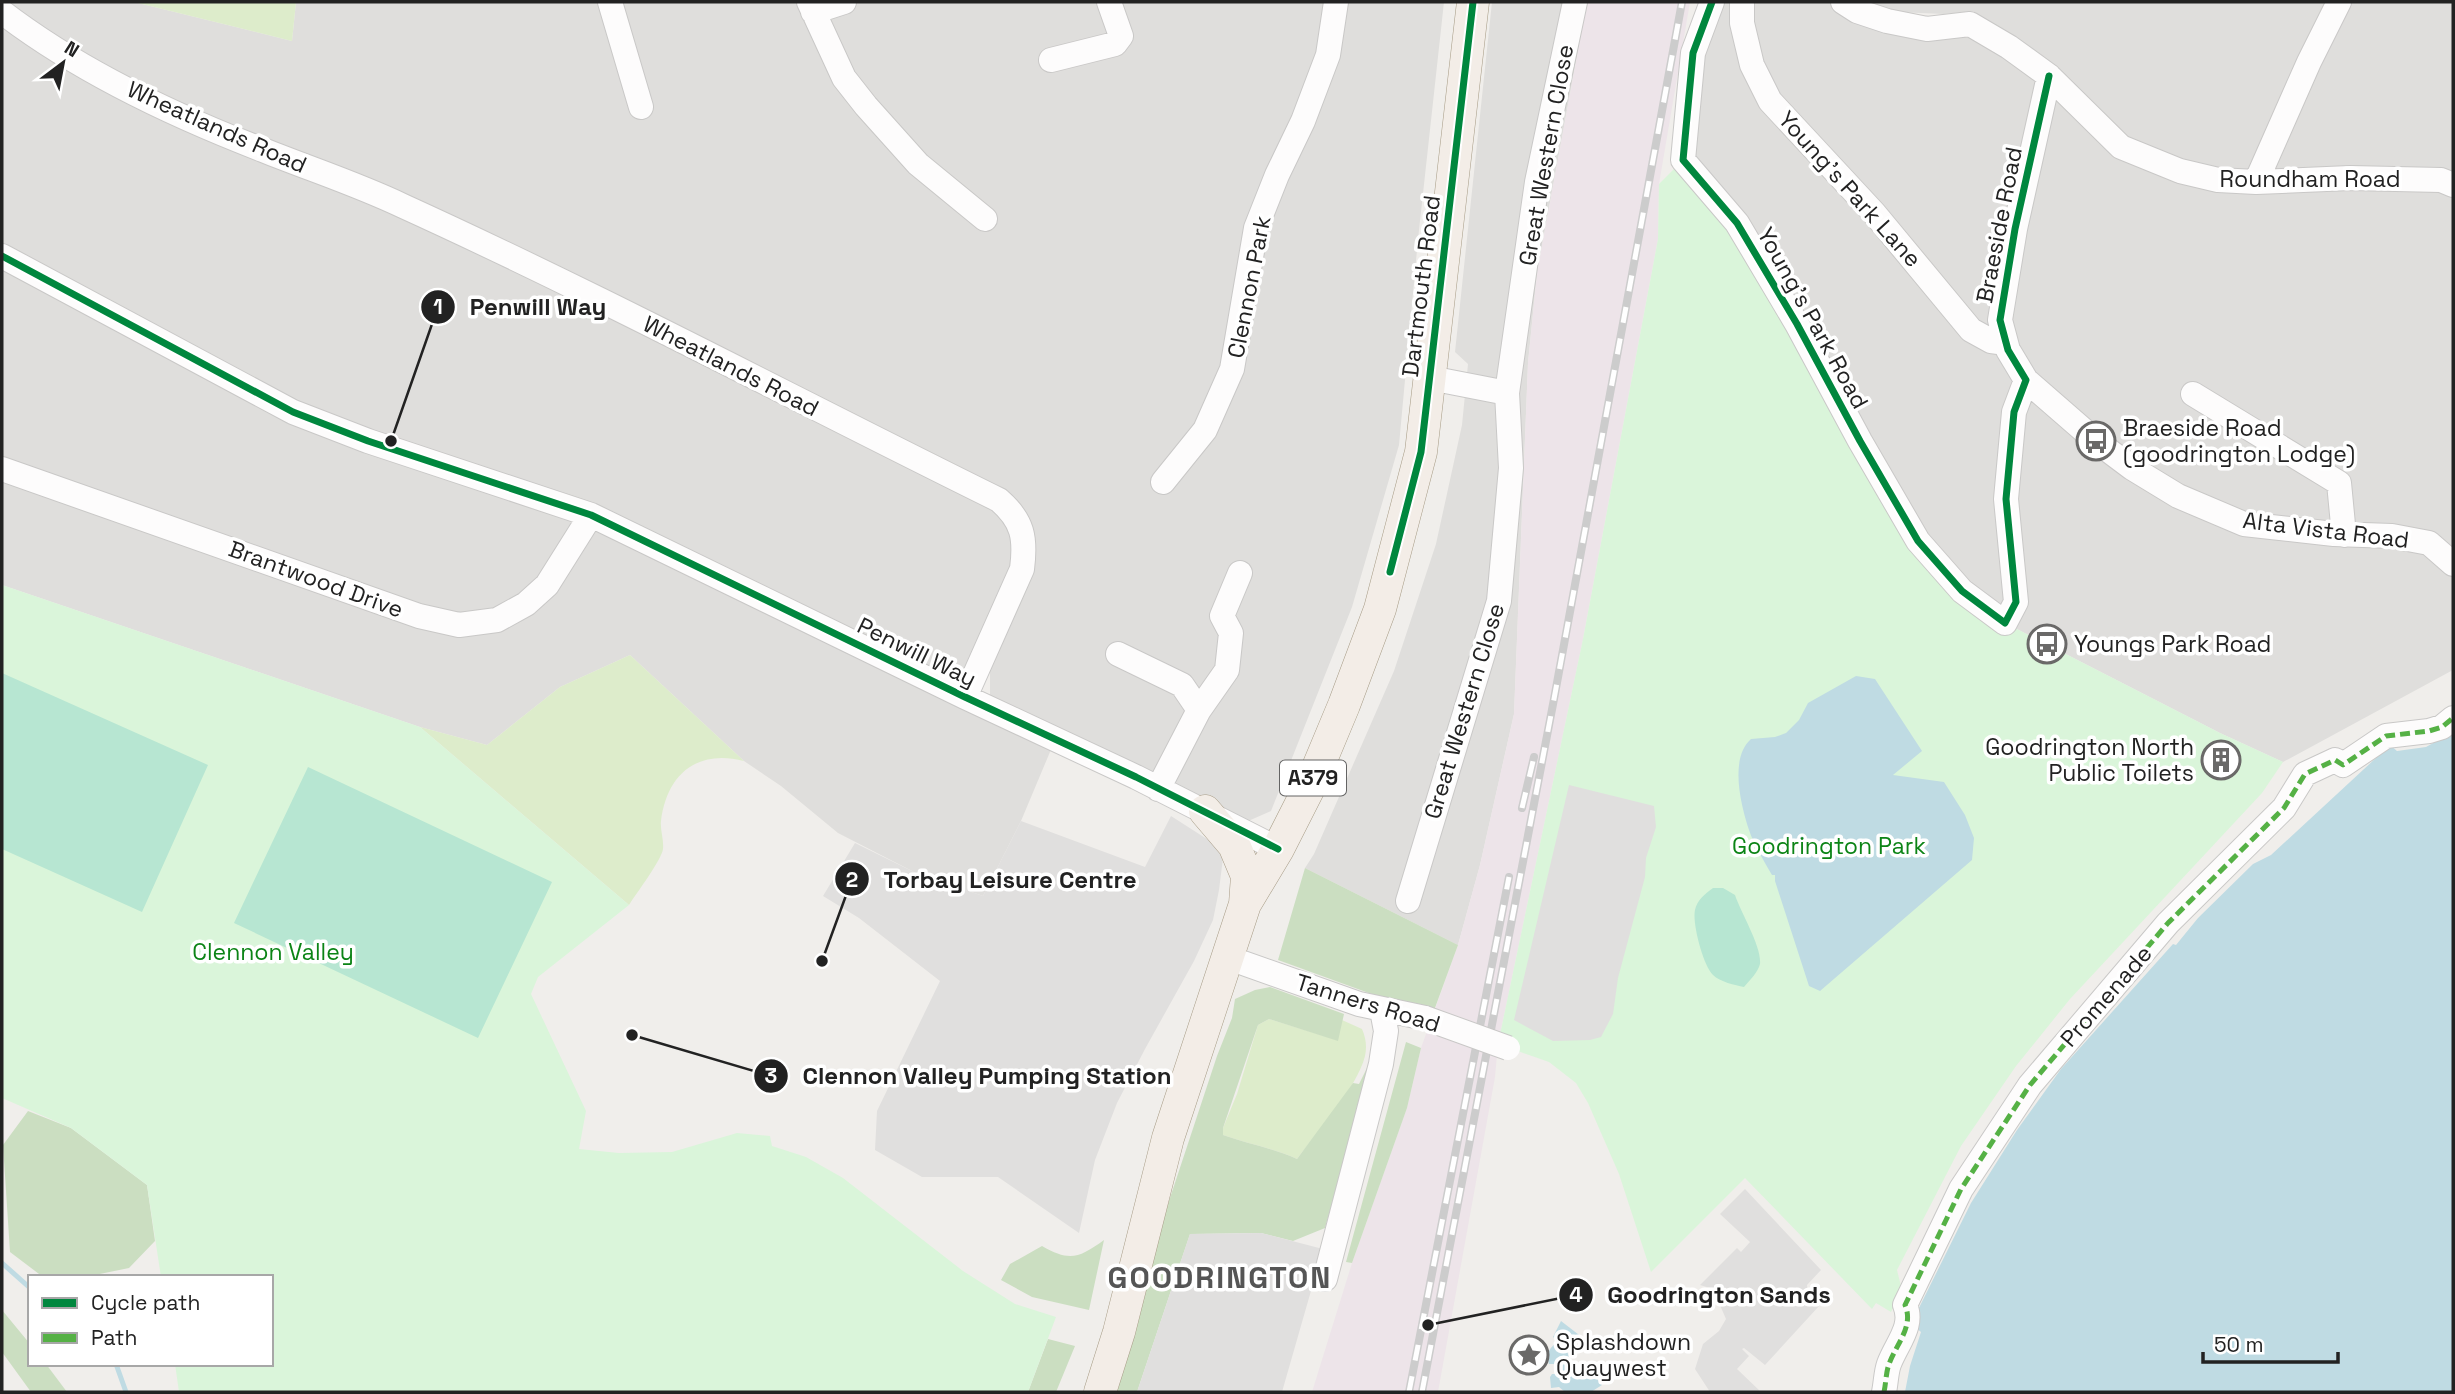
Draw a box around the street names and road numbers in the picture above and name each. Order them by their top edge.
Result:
street label: Great Western Close [1512,42,1580,268]
street label: Wheatlands Road [123,74,311,180]
street label: Young's Park Lane [1772,105,1928,273]
street label: Braeside Road [1969,144,2029,306]
street label: Roundham Road [2219,164,2401,194]
street label: Dartmouth Road [1395,193,1447,379]
street label: Clennon Park [1221,213,1277,361]
street label: Young's Park Road [1751,222,1875,414]
street label: Wheatlands Road [638,309,824,423]
street label: Alta Vista Road [2241,505,2411,555]
street label: Brantwood Drive [225,534,407,624]
street label: Great Western Close [1417,600,1511,822]
street label: Penwill Way [852,610,982,694]
road number: A379 [1280,760,1346,796]
street label: Promenade [2054,939,2158,1053]
street label: Tanners Road [1292,967,1444,1039]

